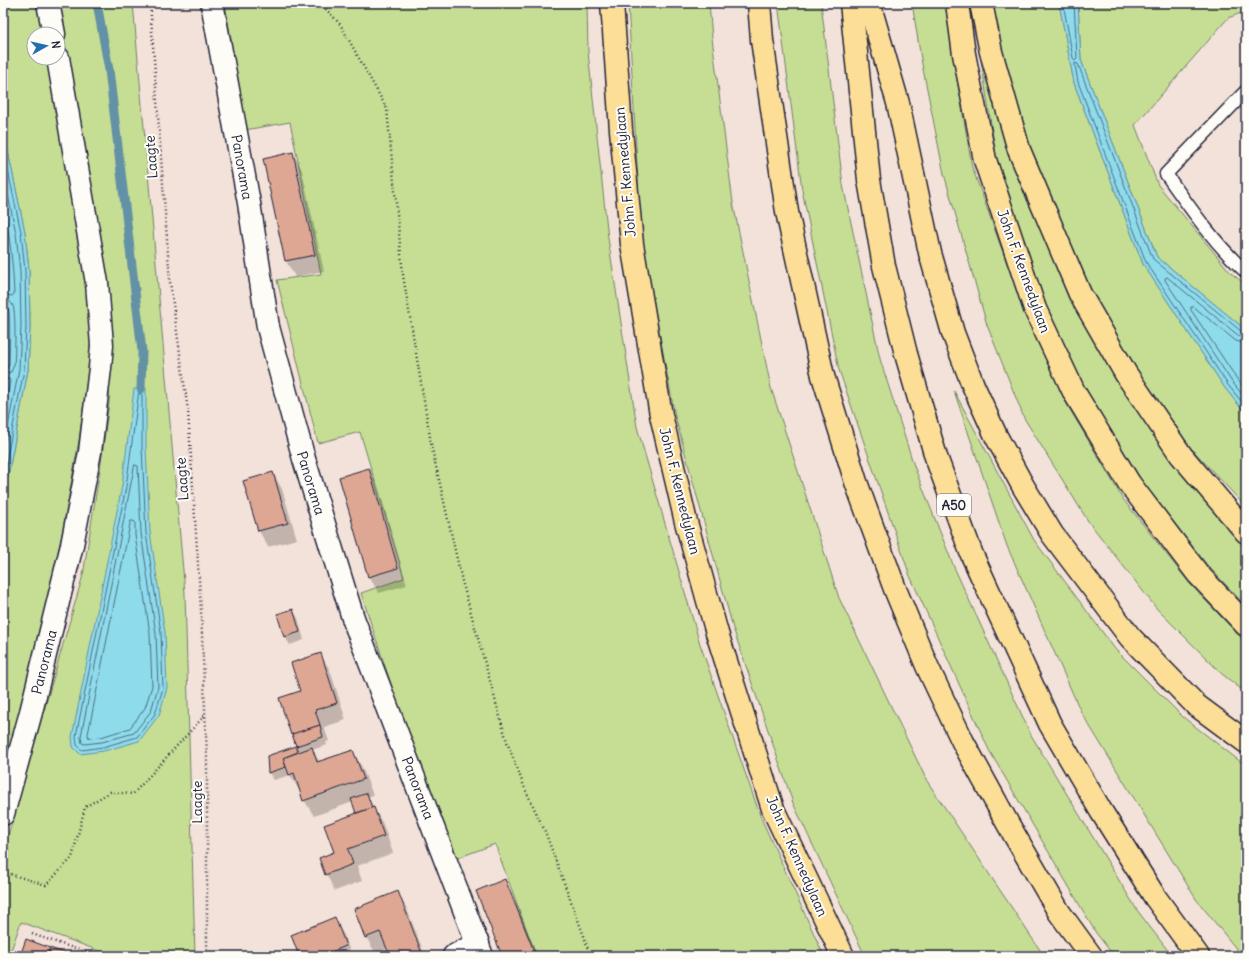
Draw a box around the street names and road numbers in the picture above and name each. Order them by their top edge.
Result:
street label: John F. Kennedylaan [610,106,640,238]
street label: Panorama [227,133,257,201]
street label: Laagte [141,135,161,179]
street label: John F. Kennedylaan [993,207,1055,335]
street label: John F. Kennedylaan [655,426,705,556]
street label: Panorama [293,449,329,517]
street label: Laagte [172,457,192,501]
road number: A50 [937,494,971,516]
street label: Panorama [27,628,61,696]
street label: Panorama [398,754,438,822]
street label: Laagte [188,780,206,824]
street label: John F. Kennedylaan [762,793,832,919]

